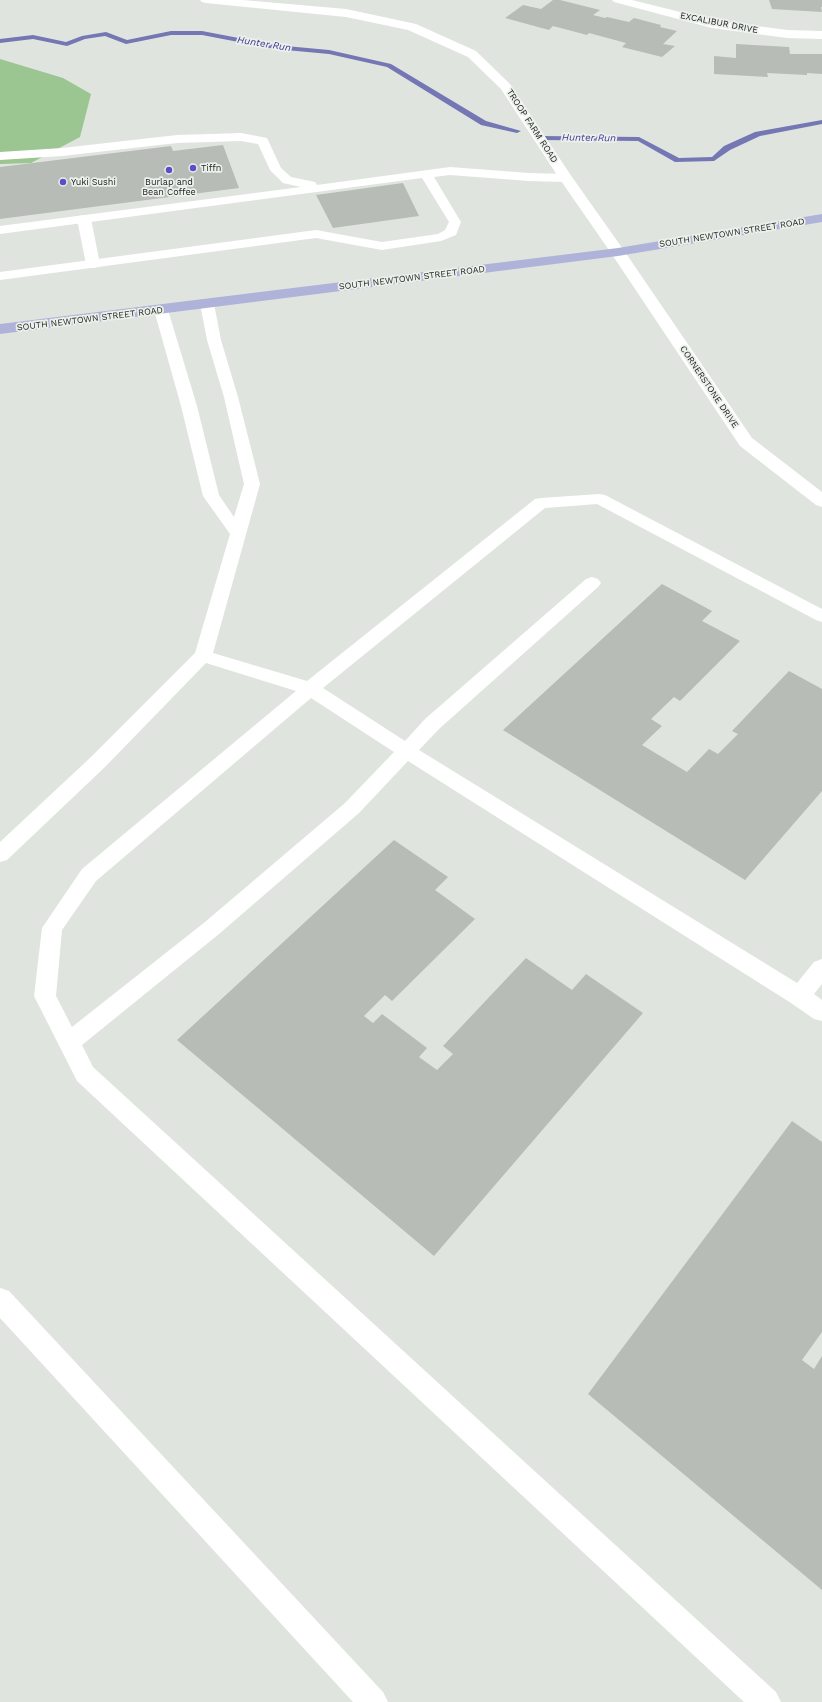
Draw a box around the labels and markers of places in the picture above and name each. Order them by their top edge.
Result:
marker: Tiffn [188,163,198,173]
place label: Tiffn [201,163,221,173]
marker: Burlap and Bean Coffee [164,165,174,175]
marker: Yuki Sushi [58,177,68,187]
place label: Yuki Sushi [71,177,116,187]
place label: Burlap and Bean Coffee [142,177,196,198]

